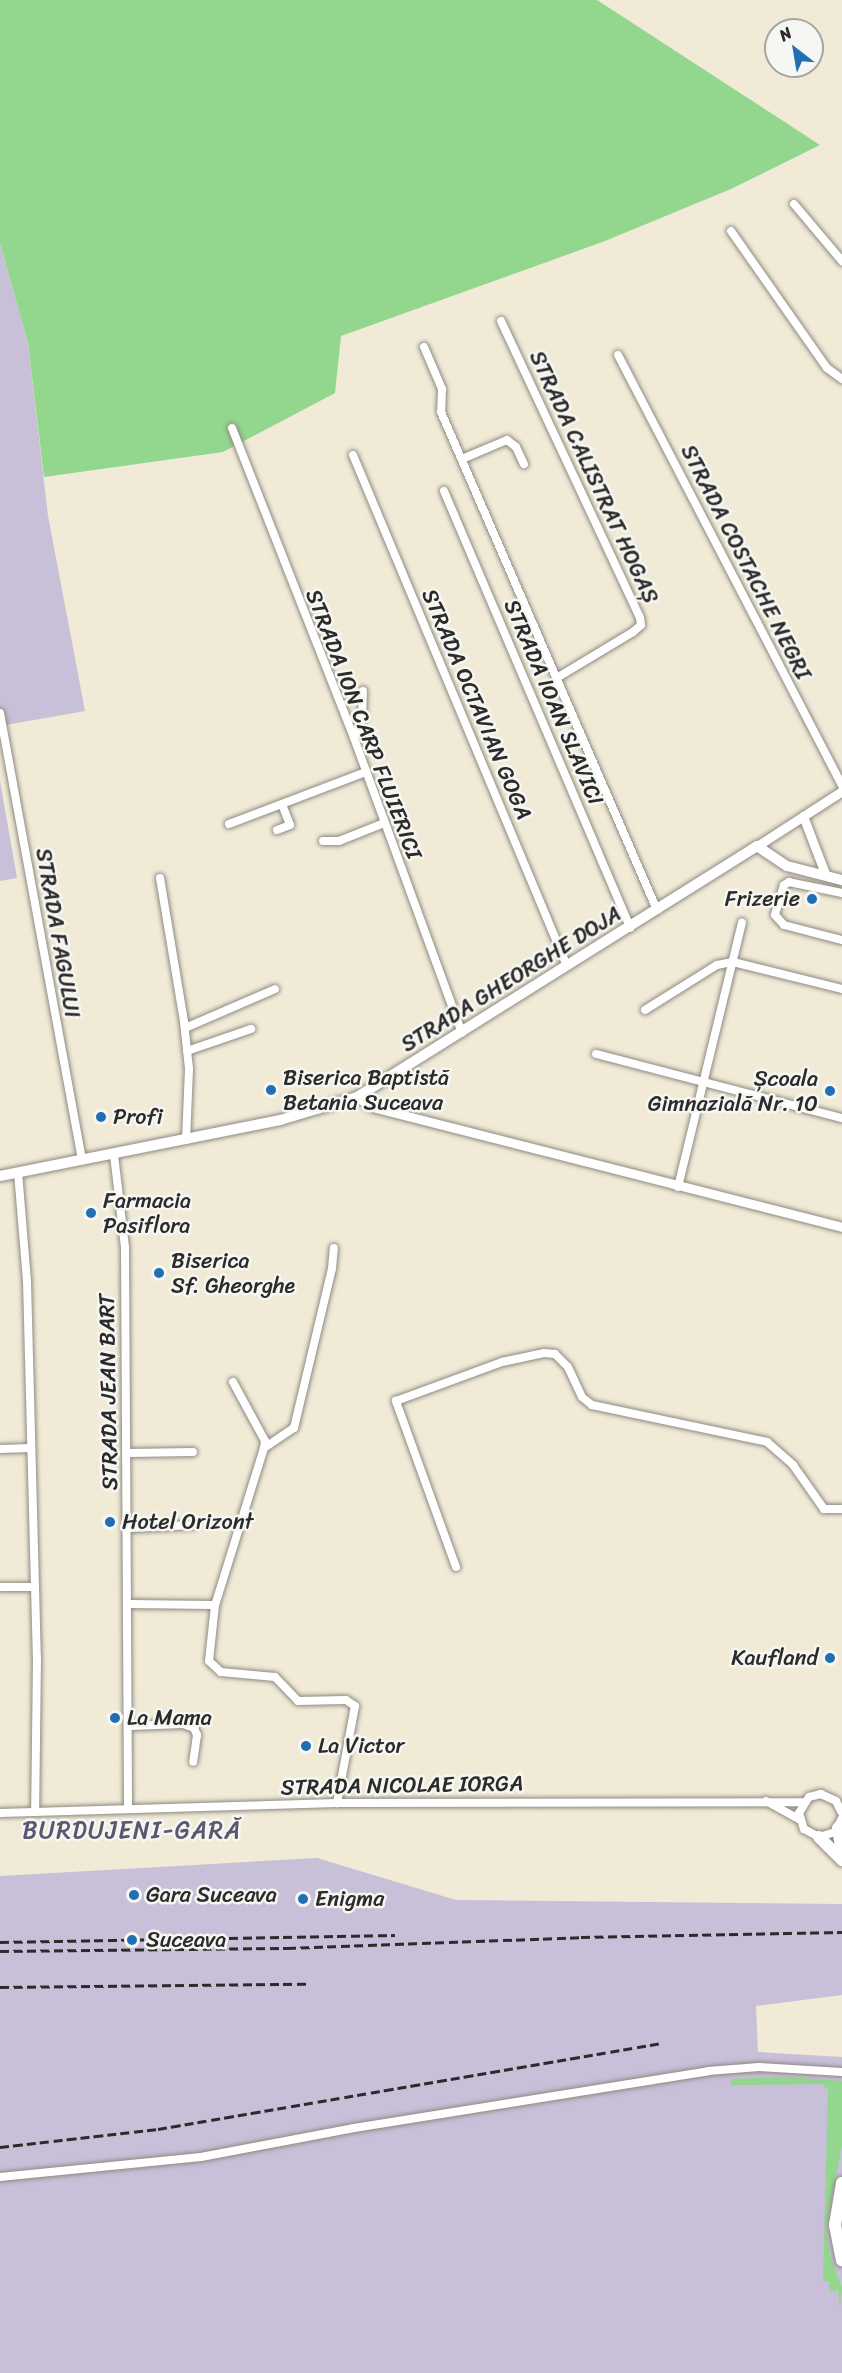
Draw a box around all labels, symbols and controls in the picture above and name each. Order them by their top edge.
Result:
north arrow [764,18,824,78]
text: N [773,19,798,49]
street label: STRADA CALISTRAT HOGAȘ [525,349,663,605]
street label: STRADA COSTACHE NEGRI [675,441,817,683]
street label: STRADA OCTAVIAN GOGA [416,584,538,824]
street label: STRADA ION CARP FLUIERICI [300,585,428,863]
street label: STRADA IOAN SLAVICI [498,594,610,810]
street label: STRADA FAGULUI [30,846,86,1020]
place label: Frizerie [725,886,800,912]
marker: Frizerie [805,892,819,906]
street label: STRADA GHEORGHE DOJA [396,900,626,1058]
place label: Biserica Baptistă Betania Suceava [283,1064,449,1116]
place label: Școala Gimnazială Nr. 10 [650,1065,818,1116]
marker: Biserica Baptistă Betania Suceava [264,1083,278,1097]
marker: Școala Gimnazială Nr. 10 [823,1084,837,1098]
place label: Profi [113,1104,163,1130]
marker: Profi [94,1110,108,1124]
place label: Farmacia Pasiflora [103,1187,191,1238]
marker: Farmacia Pasiflora [84,1206,98,1220]
place label: Biserica Sf. Gheorghe [171,1247,295,1298]
marker: Biserica Sf. Gheorghe [152,1266,166,1280]
street label: STRADA JEAN BART [93,1293,123,1491]
place label: Hotel Orizont [122,1509,254,1535]
marker: Hotel Orizont [103,1515,117,1529]
place label: Kaufland [731,1645,818,1671]
marker: Kaufland [823,1651,837,1665]
place label: La Mama [127,1705,211,1731]
marker: La Mama [108,1711,122,1725]
place label: La Victor [318,1733,405,1759]
marker: La Victor [299,1739,313,1753]
street label: STRADA NICOLAE IORGA [279,1770,525,1800]
district label: BURDUJENI-GARĂ [22,1817,242,1845]
place label: Gara Suceava [146,1882,277,1908]
place label: Enigma [315,1886,384,1912]
marker: Gara Suceava [127,1888,141,1902]
marker: Enigma [296,1892,310,1906]
place label: Suceava [146,1927,226,1953]
marker: Suceava [123,1931,141,1949]

